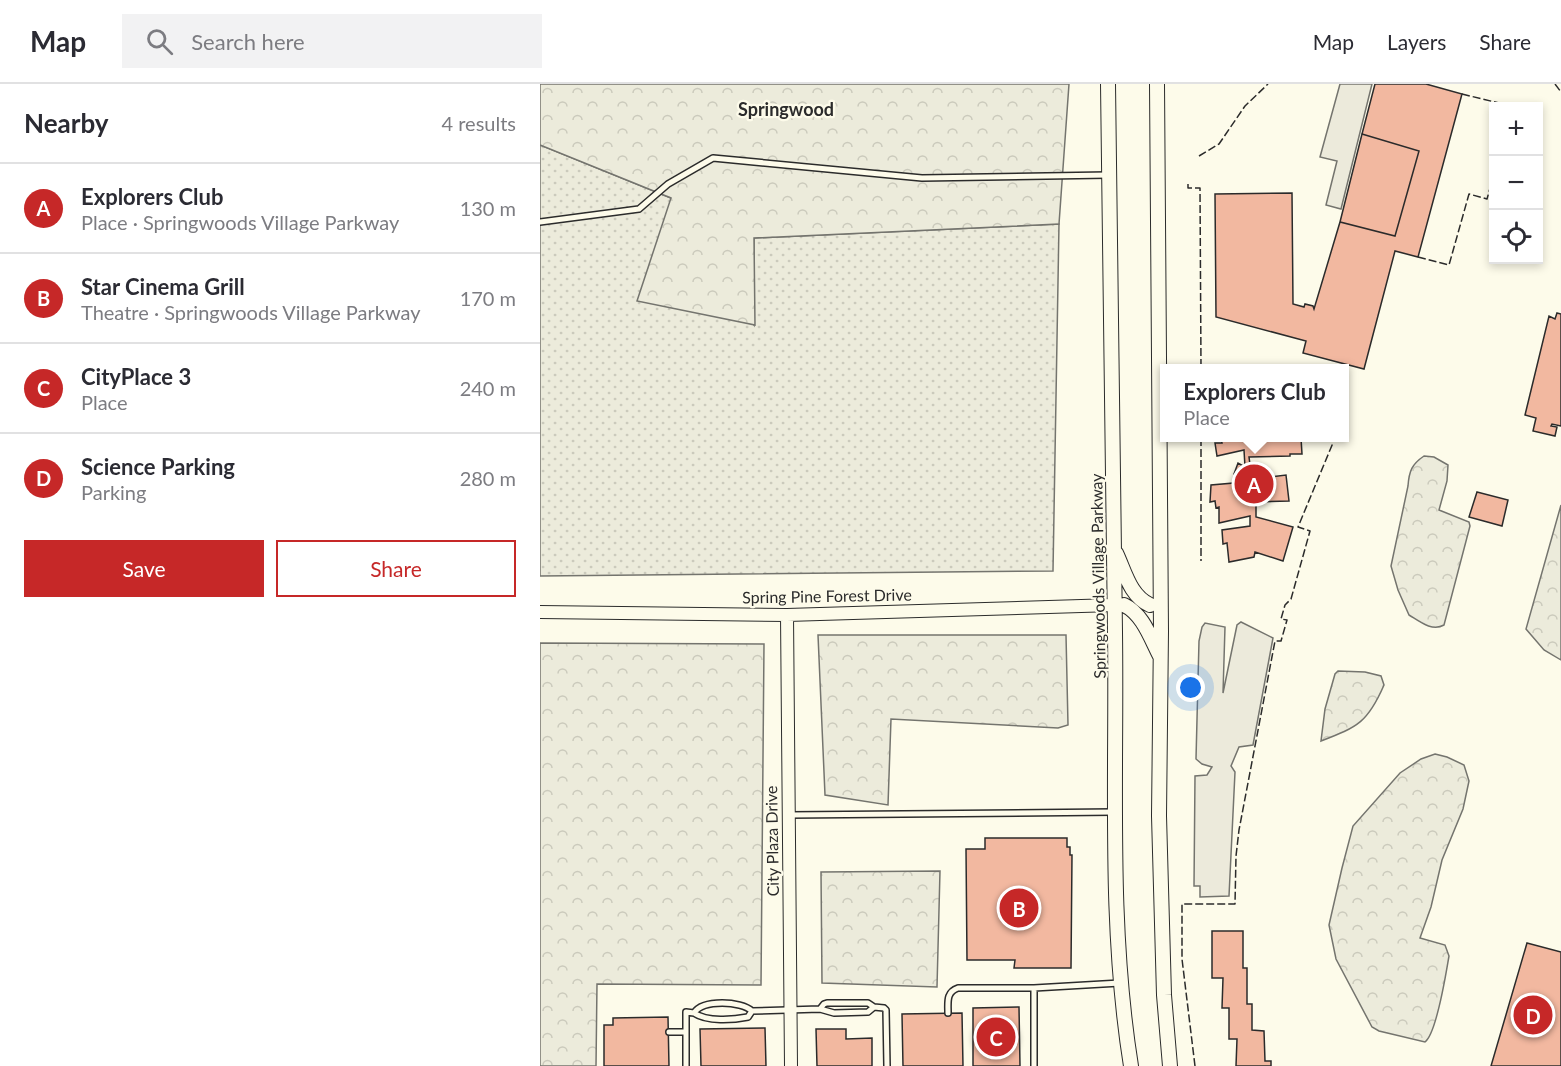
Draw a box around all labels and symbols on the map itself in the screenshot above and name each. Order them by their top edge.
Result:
district label: Springwood [738,98,834,120]
pin: A [1234,462,1274,506]
street label: Springwoods Village Parkway [1086,473,1109,679]
street label: Spring Pine Forest Drive [742,585,912,606]
your location [1176,673,1205,702]
street label: City Plaza Drive [761,785,782,897]
pin: B [1000,886,1038,930]
pin: D [1514,992,1552,1038]
pin: C [976,1014,1016,1060]

